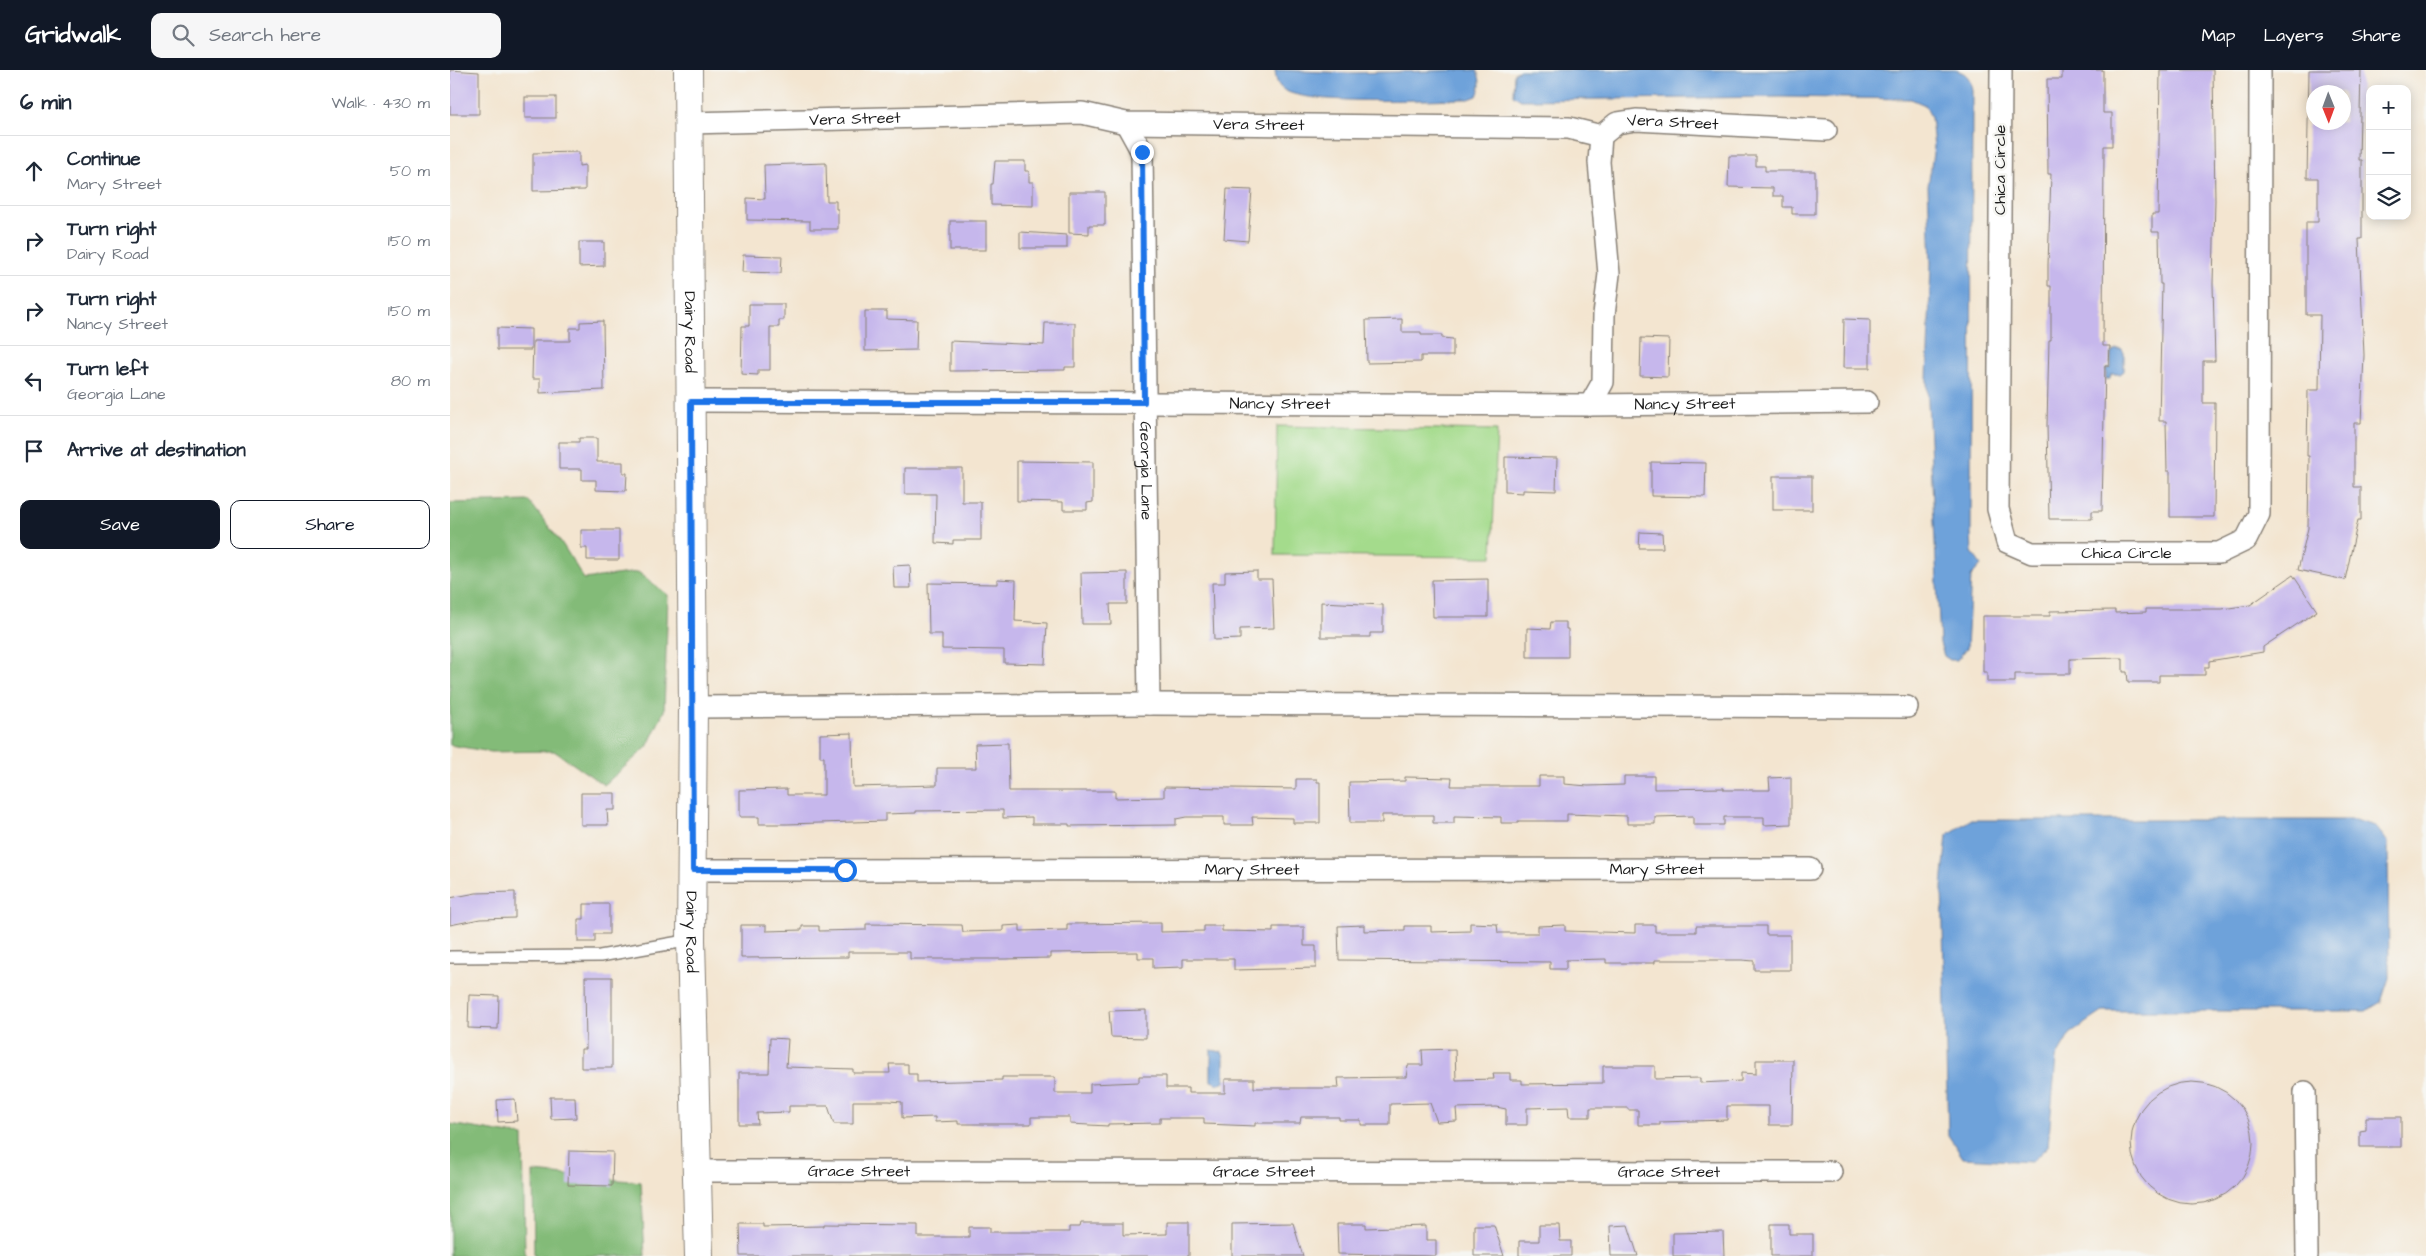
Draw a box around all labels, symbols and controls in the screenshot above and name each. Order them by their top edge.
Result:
search box [151,13,501,58]
text: Gridwalk [25,18,121,52]
icon: search [169,21,197,49]
text: Search here [209,22,321,49]
text: Map [2201,23,2235,48]
text: Layers [2263,23,2324,48]
text: Share [2352,23,2401,48]
north arrow [2306,85,2351,130]
map controls [2366,85,2411,220]
button: + [2366,85,2411,130]
text: 6 min [20,88,72,117]
text: Walk · 430 m [331,92,430,114]
street label: Vera Street [809,107,901,131]
street label: Vera Street [1626,109,1720,135]
street label: Vera Street [1213,113,1305,136]
street label: Chica Circle [1989,125,2011,215]
button: − [2366,130,2411,175]
route end [1131,141,1154,164]
text: Continue [67,146,141,173]
icon: ahead [20,157,48,185]
text: 50 m [390,160,430,182]
text: Mary Street [67,173,162,195]
button: layers [2366,175,2411,220]
text: Turn right [67,216,156,243]
icon: right [20,227,48,255]
text: 150 m [388,230,430,252]
text: Dairy Road [67,243,149,265]
text: Turn right [67,286,156,313]
street label: Dairy Road [678,291,701,373]
icon: right [20,297,48,325]
text: 150 m [388,300,430,322]
text: Nancy Street [67,313,168,335]
text: Turn left [67,356,148,383]
icon: left [20,367,48,395]
text: 80 m [391,370,430,392]
text: Georgia Lane [67,383,166,405]
street label: Nancy Street [1230,392,1331,416]
street label: Nancy Street [1634,392,1736,416]
street label: Georgia Lane [1134,421,1158,521]
icon: arrive [20,437,48,465]
text: Arrive at destination [67,437,246,464]
button: Save [20,500,220,549]
button: Share [230,500,430,549]
street label: Chica Circle [2081,542,2172,564]
street label: Mary Street [1205,858,1300,882]
street label: Mary Street [1610,858,1705,881]
route start [834,859,857,882]
street label: Dairy Road [679,891,703,973]
street label: Grace Street [808,1160,911,1182]
street label: Grace Street [1213,1160,1316,1183]
street label: Grace Street [1618,1161,1721,1183]

